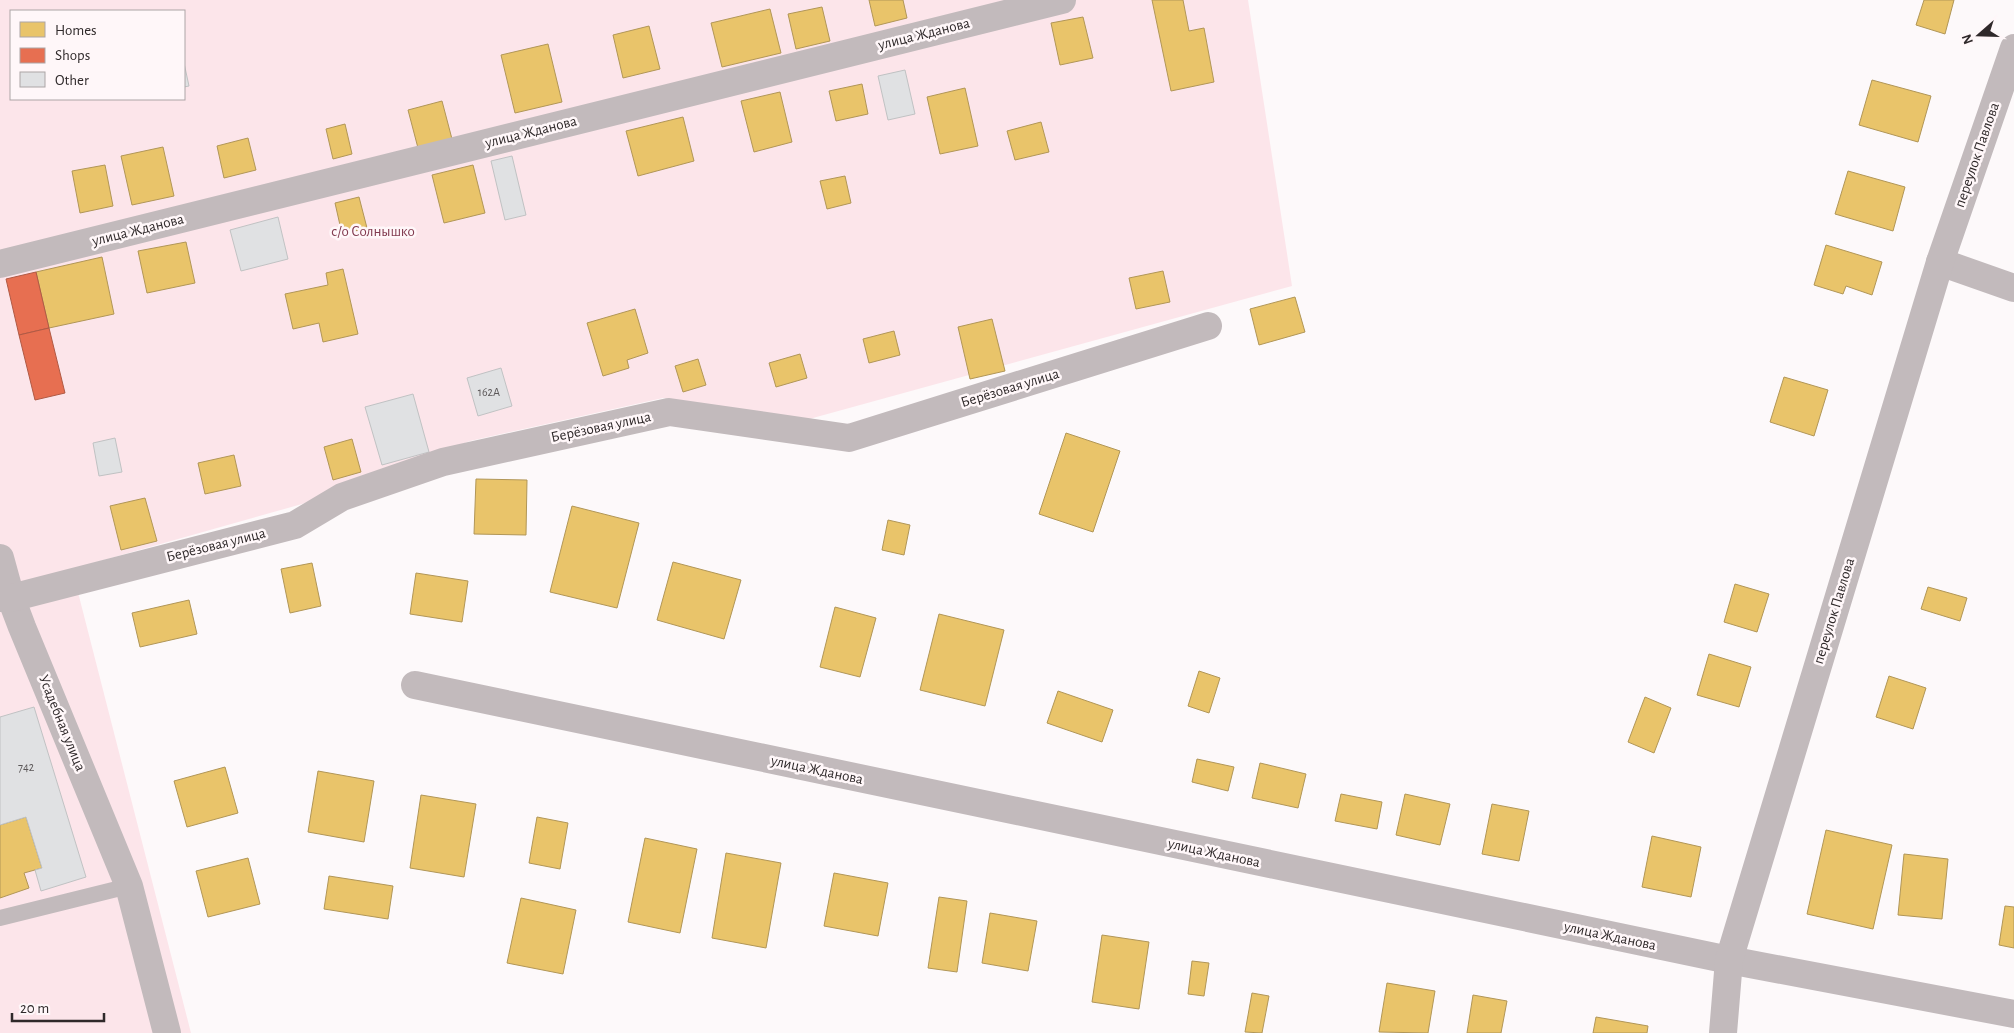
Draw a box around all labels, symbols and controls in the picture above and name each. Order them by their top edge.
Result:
legend [10,10,185,100]
north arrow [1954,10,2004,60]
street label: улица Жданова [876,15,971,53]
text: Homes [55,23,97,38]
text: N [1959,32,1976,46]
text: Shops [55,48,90,63]
text: Other [55,73,89,88]
street label: переулок Павлова [1952,100,2002,209]
street label: улица Жданова [483,113,578,151]
street label: улица Жданова [90,211,185,249]
park label: с/о Солнышко [331,224,415,239]
street label: Берёзовая улица [959,366,1061,410]
house number: 162А [478,386,500,398]
street label: Берёзовая улица [550,409,653,445]
street label: Берёзовая улица [165,525,267,565]
street label: переулок Павлова [1811,556,1857,666]
street label: Усадебная улица [36,673,88,773]
street label: улица Жданова [769,753,865,787]
house number: 742 [18,761,35,773]
street label: улица Жданова [1166,836,1262,870]
street label: улица Жданова [1562,919,1658,953]
scale bar [12,990,105,1022]
text: 20 m [20,1001,49,1016]

